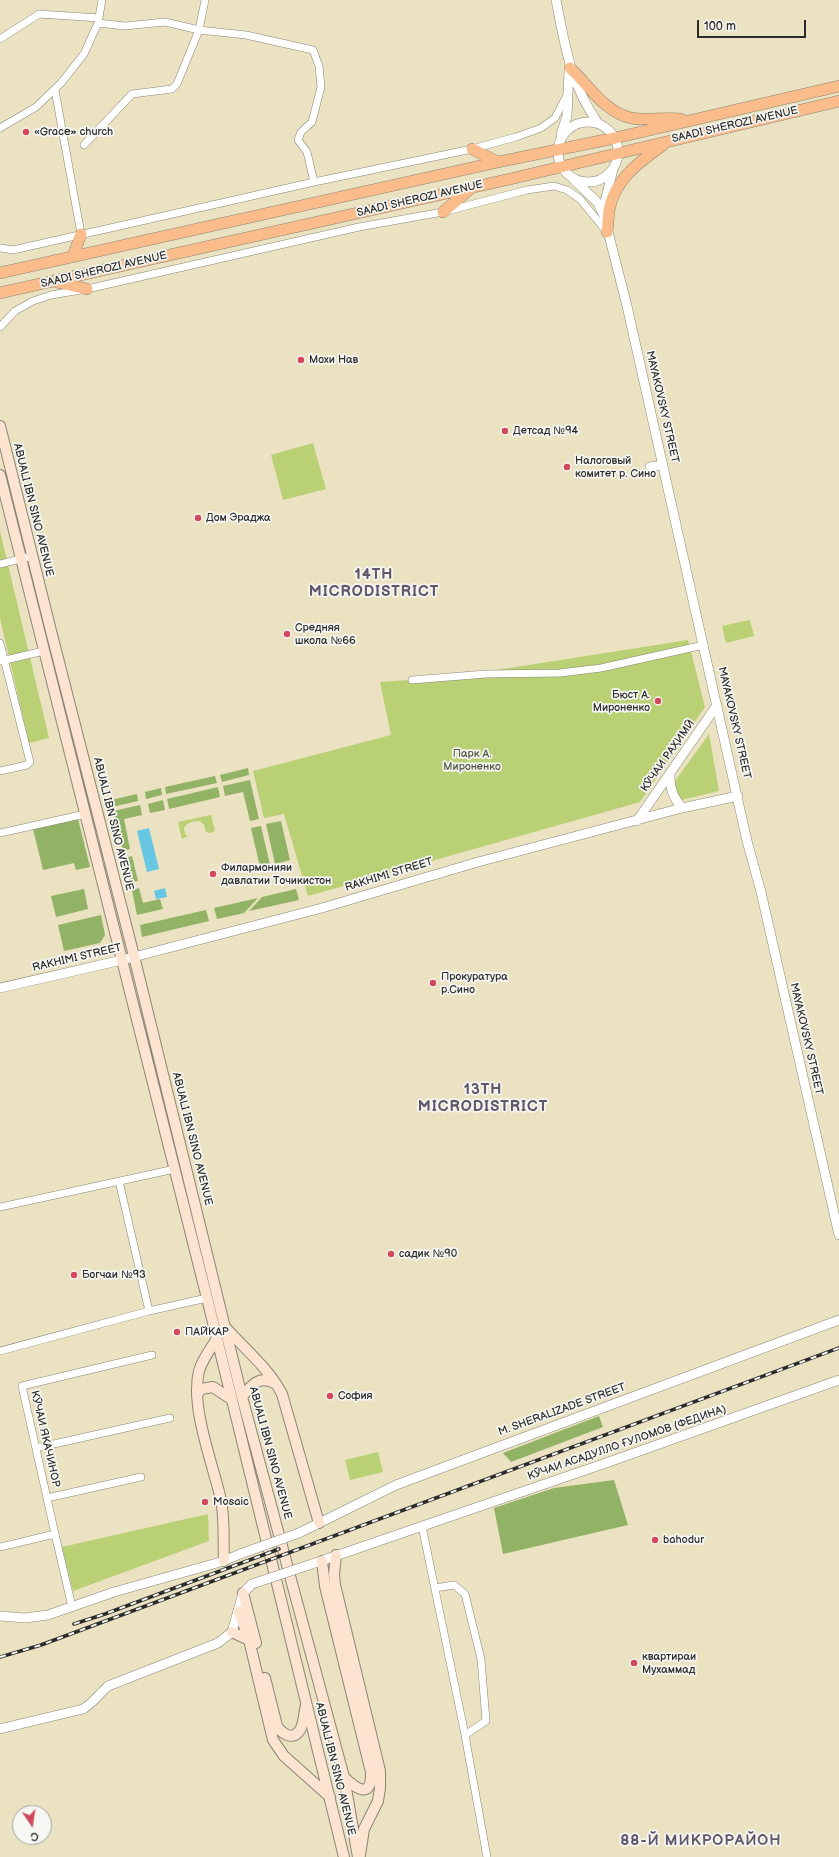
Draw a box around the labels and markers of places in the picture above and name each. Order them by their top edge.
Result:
place label: «Grace» church [34,125,113,139]
marker: «Grace» church [21,127,31,137]
place label: Мохи Нав [309,353,358,367]
marker: Мохи Нав [296,355,306,365]
place label: Детсад №94 [513,424,578,438]
marker: Детсад №94 [500,426,510,436]
place label: Налоговый комитет р. Сино [575,454,656,480]
marker: Налоговый комитет р. Сино [562,462,572,472]
place label: Дом Эраджа [206,511,271,525]
marker: Дом Эраджа [193,513,203,523]
place label: Средняя школа №66 [295,621,356,647]
marker: Средняя школа №66 [282,629,292,639]
place label: Бюст А. Мироненко [593,688,650,714]
marker: Бюст А. Мироненко [653,696,663,706]
place label: Филармонияи давлатии Точикистон [221,861,331,887]
marker: Филармонияи давлатии Точикистон [208,869,218,879]
place label: Прокуратура р.Сино [441,970,508,996]
marker: Прокуратура р.Сино [428,978,438,988]
place label: садик №90 [399,1247,457,1261]
marker: садик №90 [386,1249,396,1259]
place label: Богчаи №93 [82,1268,146,1282]
marker: Богчаи №93 [69,1270,79,1280]
place label: ПАЙКАР [185,1325,229,1339]
marker: ПАЙКАР [172,1327,182,1337]
place label: София [338,1389,373,1403]
marker: София [325,1391,335,1401]
place label: Mosaic [213,1495,249,1509]
marker: Mosaic [200,1497,210,1507]
place label: bahodur [663,1533,704,1547]
marker: bahodur [650,1535,660,1545]
place label: квартираи Мухаммад [642,1650,696,1676]
marker: квартираи Мухаммад [629,1658,639,1668]

